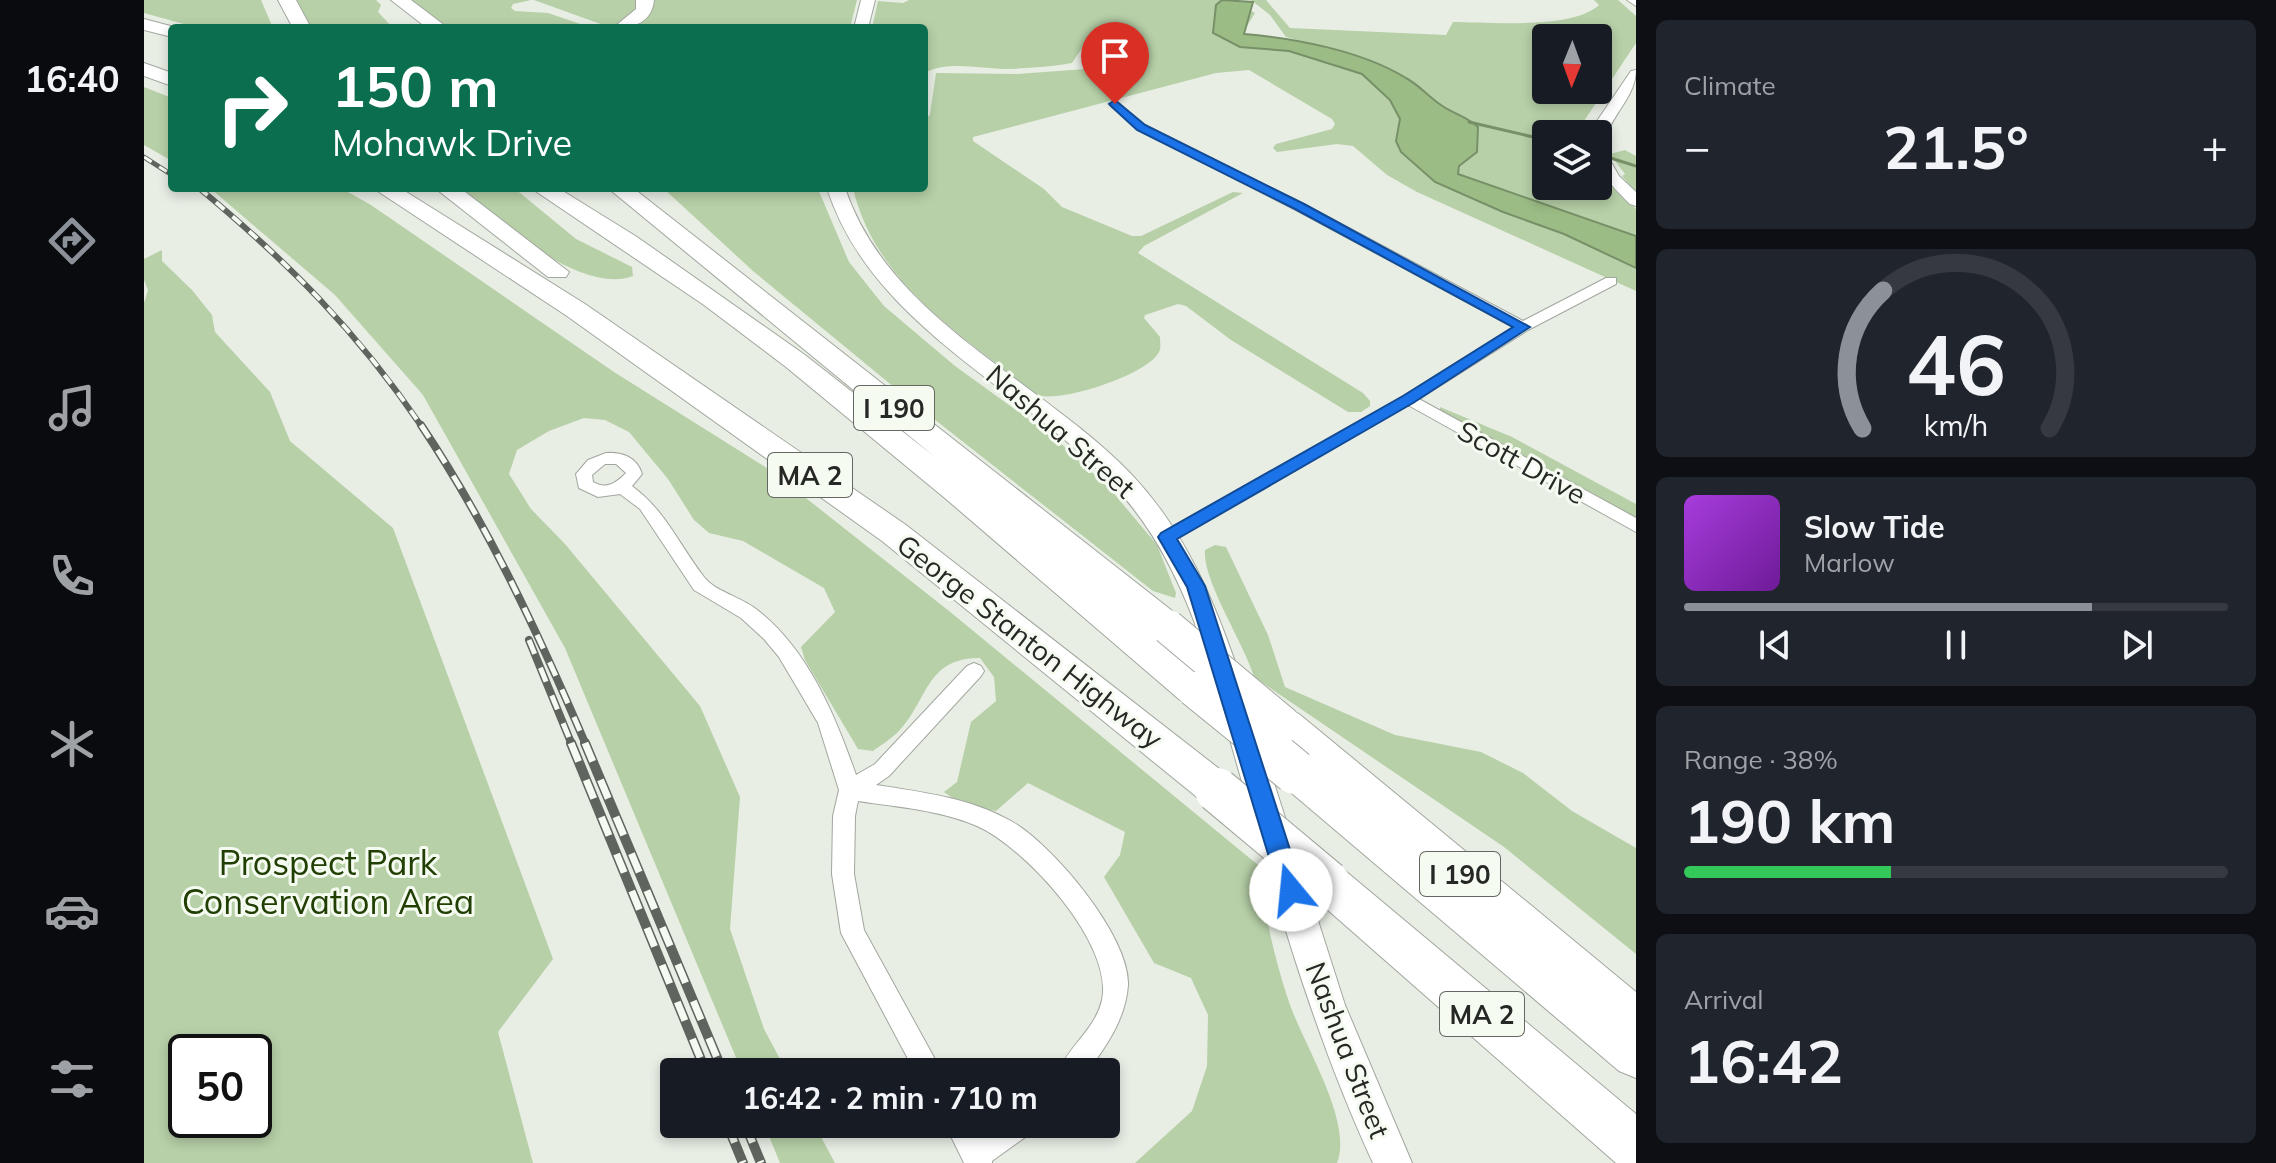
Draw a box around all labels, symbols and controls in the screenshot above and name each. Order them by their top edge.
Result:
pin [1081,22,1149,104]
north arrow [1532,24,1612,104]
map controls [1532,24,1612,200]
icon: arrive [1093,34,1137,78]
text: 150 m [332,51,499,121]
text: 16:40 [24,56,120,101]
icon: right [200,56,304,160]
text: Climate [1684,69,1776,102]
text: 21.5° [1883,109,2029,184]
text: − [1684,119,1710,174]
text: + [2202,119,2228,174]
text: Mohawk Drive [332,120,572,165]
button: layers [1532,120,1612,200]
icon: directions [44,213,100,269]
text: 46 [1906,310,2006,415]
street label: Nashua Street [979,357,1143,505]
icon: music [44,380,100,436]
road number: I 190 [854,386,934,430]
text: km/h [1924,407,1988,443]
street label: Scott Drive [1452,412,1592,512]
road number: MA 2 [768,453,852,497]
text: Slow Tide [1804,508,1945,546]
street label: George Stanton Highway [890,526,1170,756]
text: Marlow [1804,546,1895,579]
icon: phone [44,548,100,604]
icon: previous [1753,623,1797,667]
icon: pause [1934,623,1978,667]
icon: next [2115,623,2159,667]
icon: climate [44,716,100,772]
text: Range · 38% [1684,743,1838,776]
text: 190 km [1684,783,1896,858]
park label: Prospect Park Conservation Area [182,841,474,923]
position arrow [1249,848,1333,932]
road number: I 190 [1420,852,1500,896]
icon: car [44,883,100,939]
street label: Nashua Street [1298,957,1398,1143]
text: Arrival [1684,983,1764,1016]
road number: MA 2 [1440,992,1524,1036]
text: 16:42 [1684,1023,1843,1098]
speed limit sign: 50 [168,1034,272,1138]
icon: filters [44,1051,100,1107]
text: 16:42 · 2 min · 710 m [742,1079,1038,1117]

